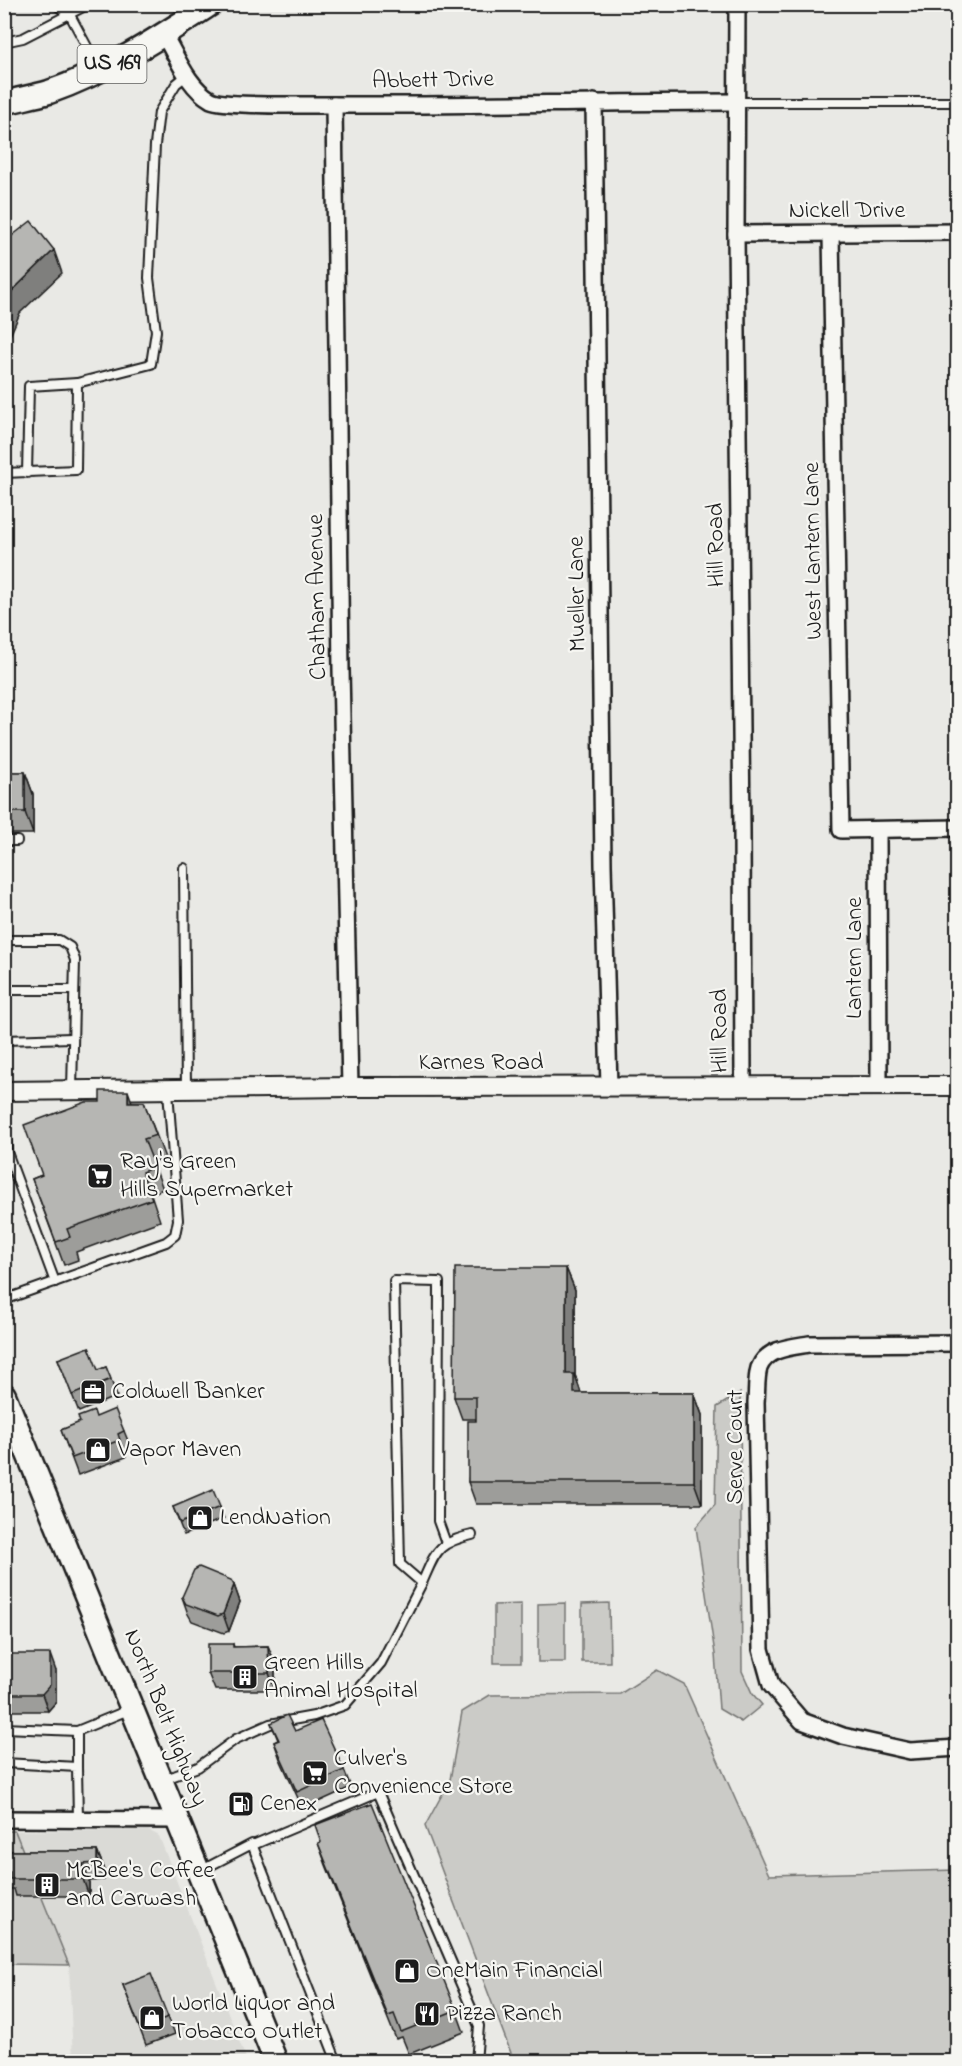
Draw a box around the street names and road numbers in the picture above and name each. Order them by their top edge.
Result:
road number: US 169 [78,45,146,83]
street label: Abbett Drive [372,62,495,100]
street label: Nickell Drive [789,194,906,229]
street label: West Lantern Lane [795,462,833,640]
street label: Hill Road [699,502,735,588]
street label: Chatham Avenue [299,513,337,680]
street label: Mueller Lane [559,536,597,652]
street label: Lantern Lane [838,897,873,1019]
street label: Hill Road [703,988,738,1073]
street label: Karnes Road [418,1046,544,1081]
street label: Serve Court [719,1389,754,1505]
street label: North Belt Highway [113,1624,216,1812]

